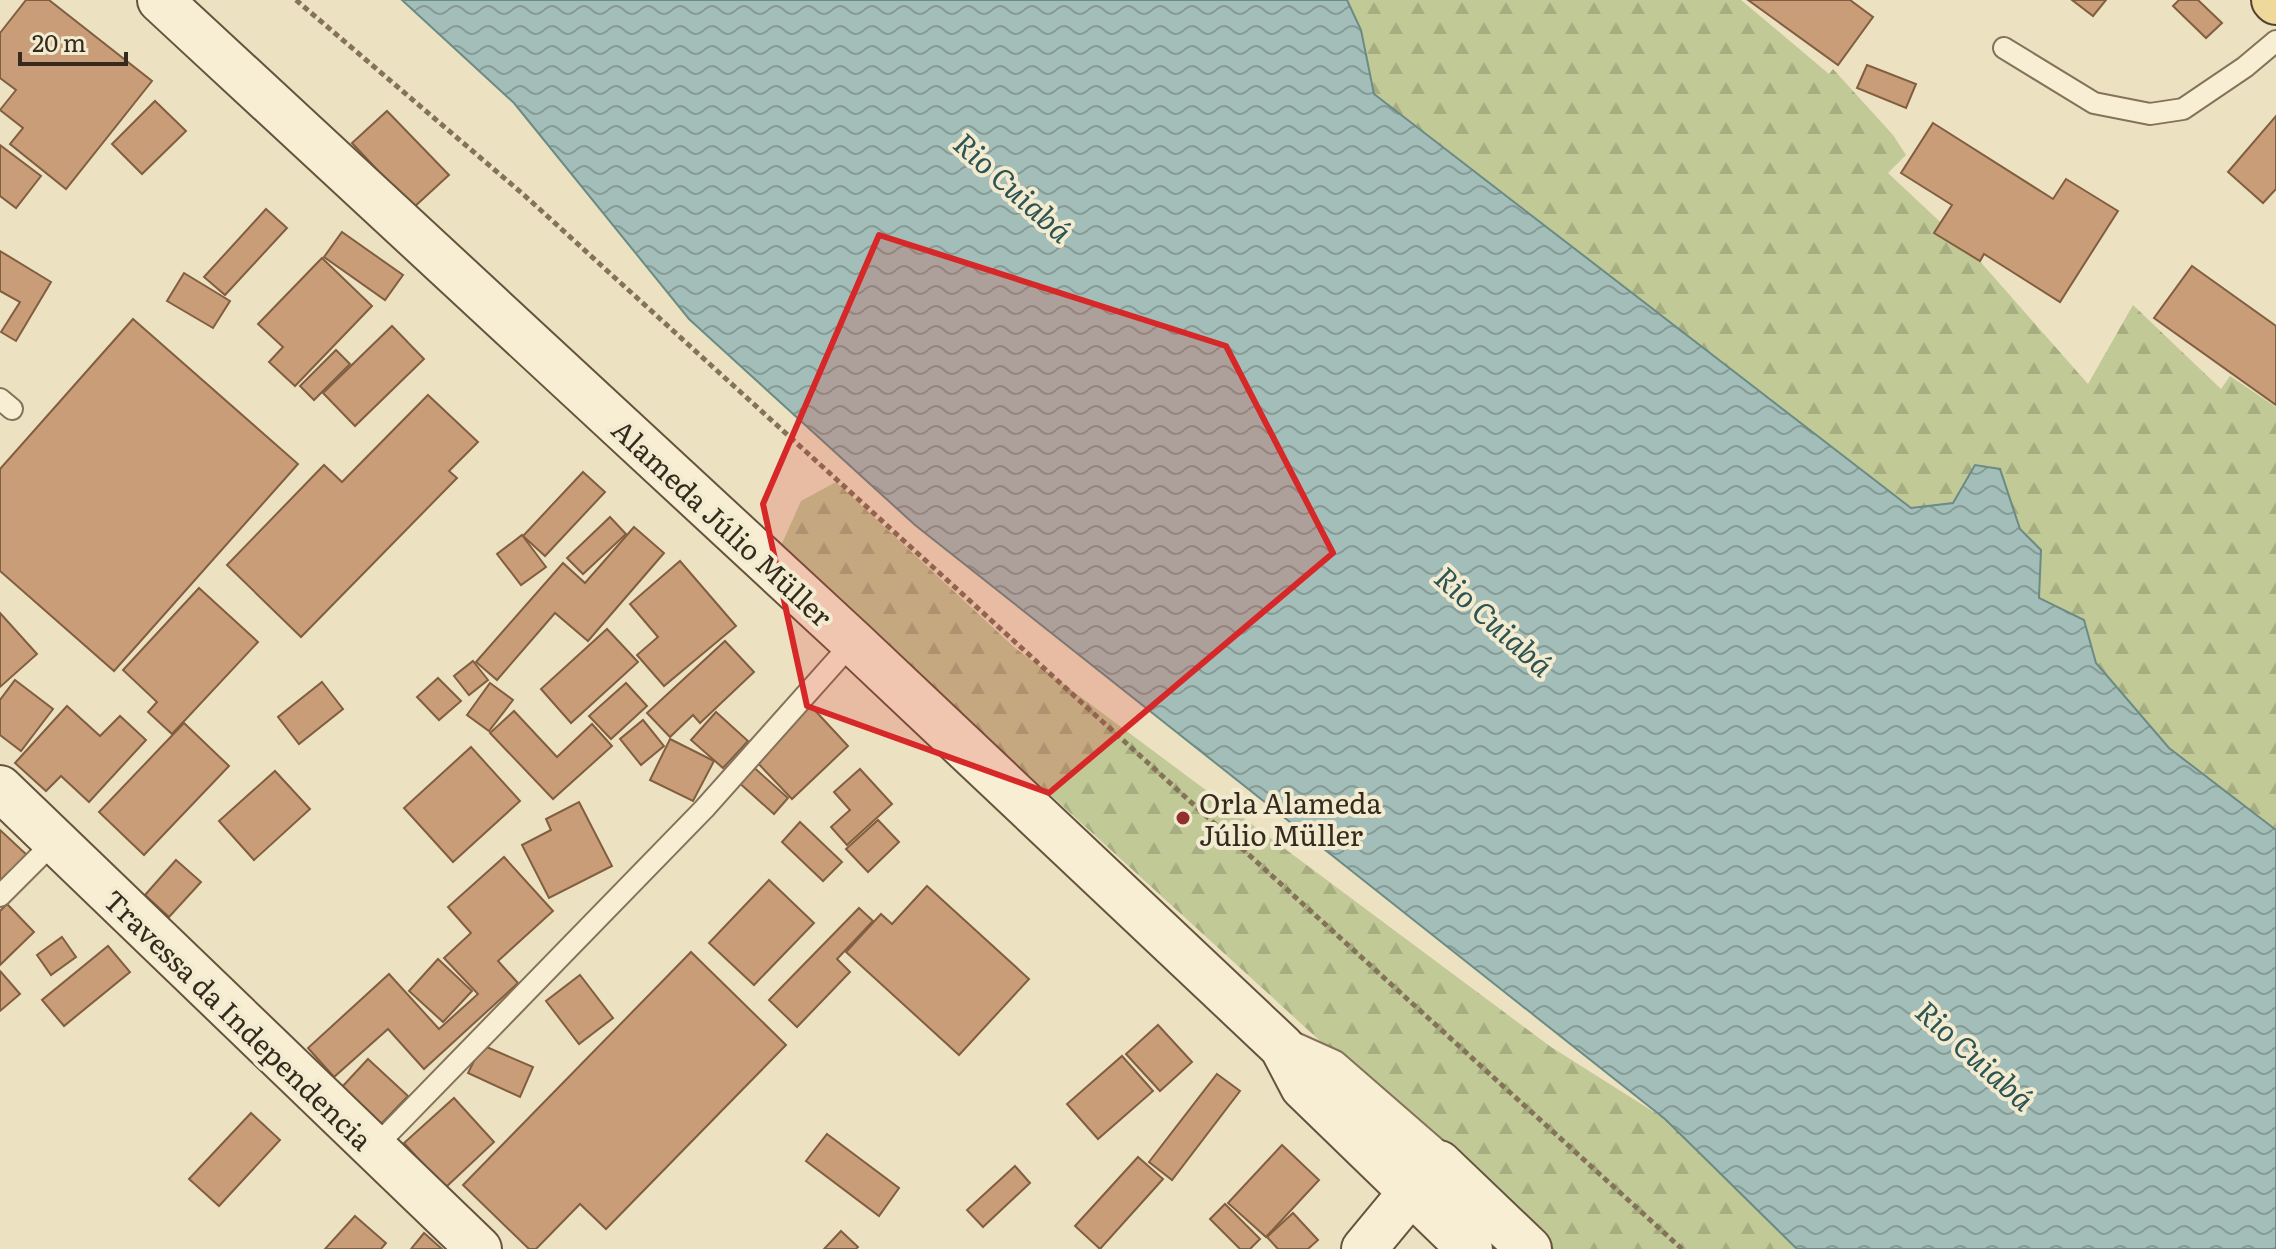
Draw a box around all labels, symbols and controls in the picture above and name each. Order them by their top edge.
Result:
scale bar [20,16,126,66]
text: 20 m [32,24,86,59]
water label: Rio Cuiabá [945,121,1083,251]
street label: Alameda Júlio Müller [603,408,843,636]
water label: Rio Cuiabá [1426,555,1564,685]
place label: Orla Alameda Júlio Müller [1199,781,1382,855]
marker: Orla Alameda Júlio Müller [1174,809,1192,827]
street label: Travessa da Independencia [95,879,383,1159]
water label: Rio Cuiabá [1907,989,2045,1119]

